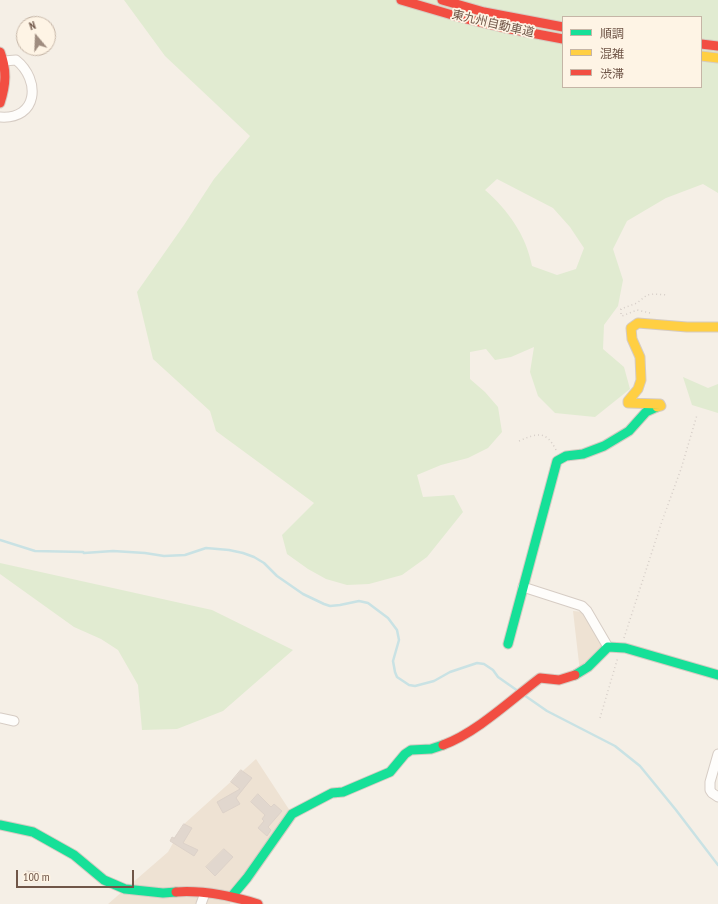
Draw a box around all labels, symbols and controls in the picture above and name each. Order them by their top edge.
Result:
street label: 東九州自動車道 [450,8,536,40]
north arrow [16,16,56,56]
legend [562,16,702,88]
text: N [27,18,38,33]
text: 順調 [600,26,624,41]
text: 混雑 [600,46,624,61]
text: 渋滞 [600,66,624,81]
scale bar [18,862,136,888]
text: 100 m [23,869,50,884]

